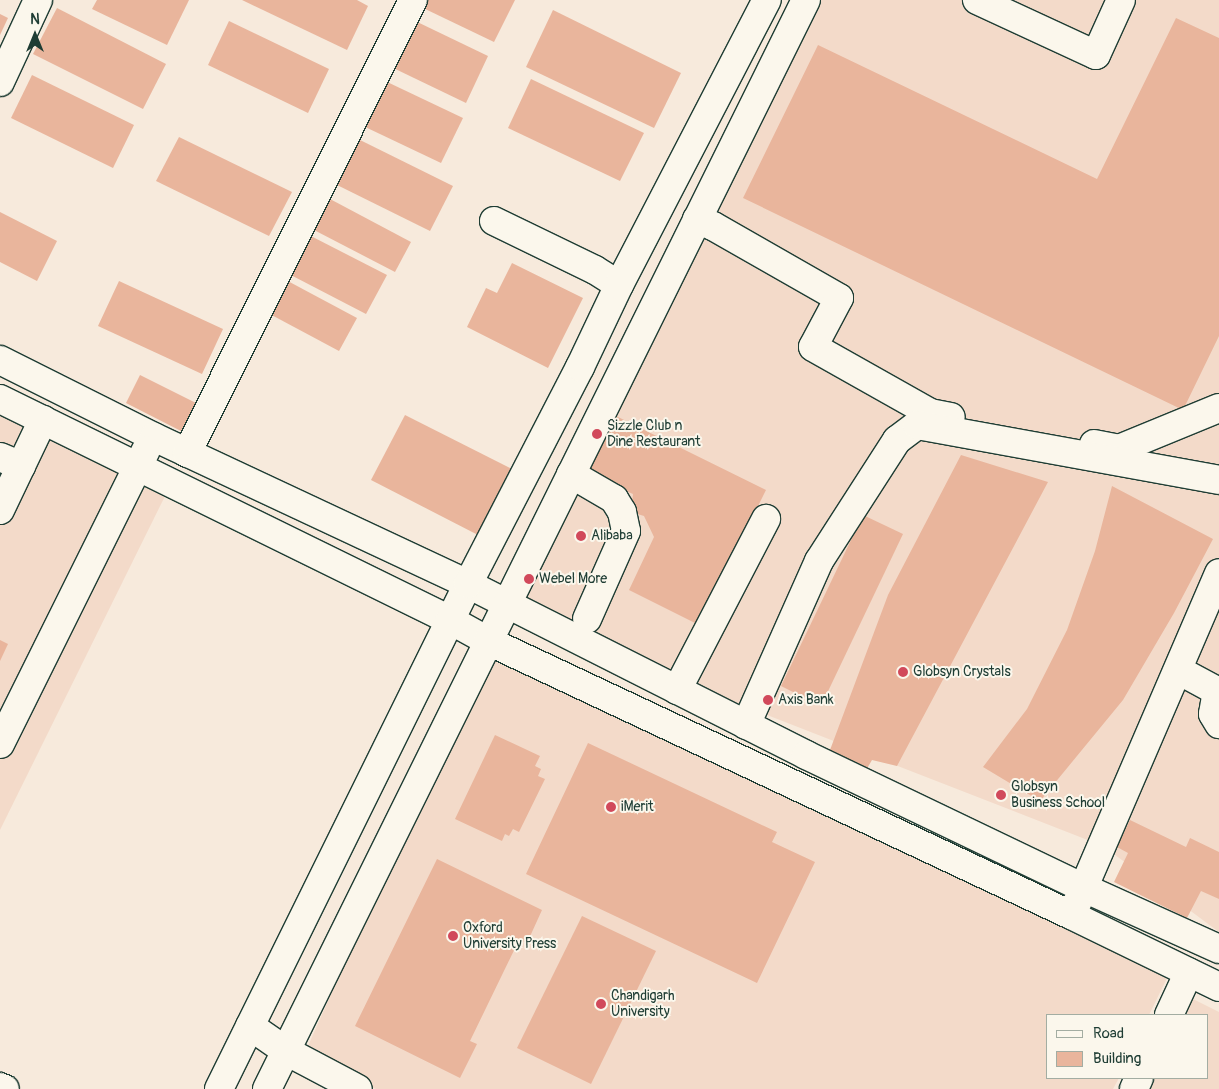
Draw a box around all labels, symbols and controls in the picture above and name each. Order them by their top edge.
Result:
north arrow [10,10,60,60]
text: N [30,11,40,28]
place label: Sizzle Club n Dine Restaurant [607,418,701,451]
marker: Sizzle Club n Dine Restaurant [591,428,603,440]
place label: Alibaba [591,528,633,544]
marker: Alibaba [575,530,587,542]
place label: Webel More [539,571,607,587]
marker: Webel More [523,573,535,585]
place label: Globsyn Crystals [913,664,1011,680]
marker: Globsyn Crystals [897,666,909,678]
place label: Axis Bank [778,692,834,708]
marker: Axis Bank [762,694,774,706]
place label: Globsyn Business School [1011,779,1105,812]
marker: Globsyn Business School [995,789,1007,801]
place label: iMerit [621,799,654,815]
marker: iMerit [605,801,617,813]
place label: Oxford University Press [463,920,556,952]
marker: Oxford University Press [447,930,459,942]
place label: Chandigarh University [611,988,675,1020]
marker: Chandigarh University [595,998,607,1010]
legend [1046,1014,1209,1079]
text: Road [1093,1024,1124,1043]
text: Building [1093,1049,1141,1068]

